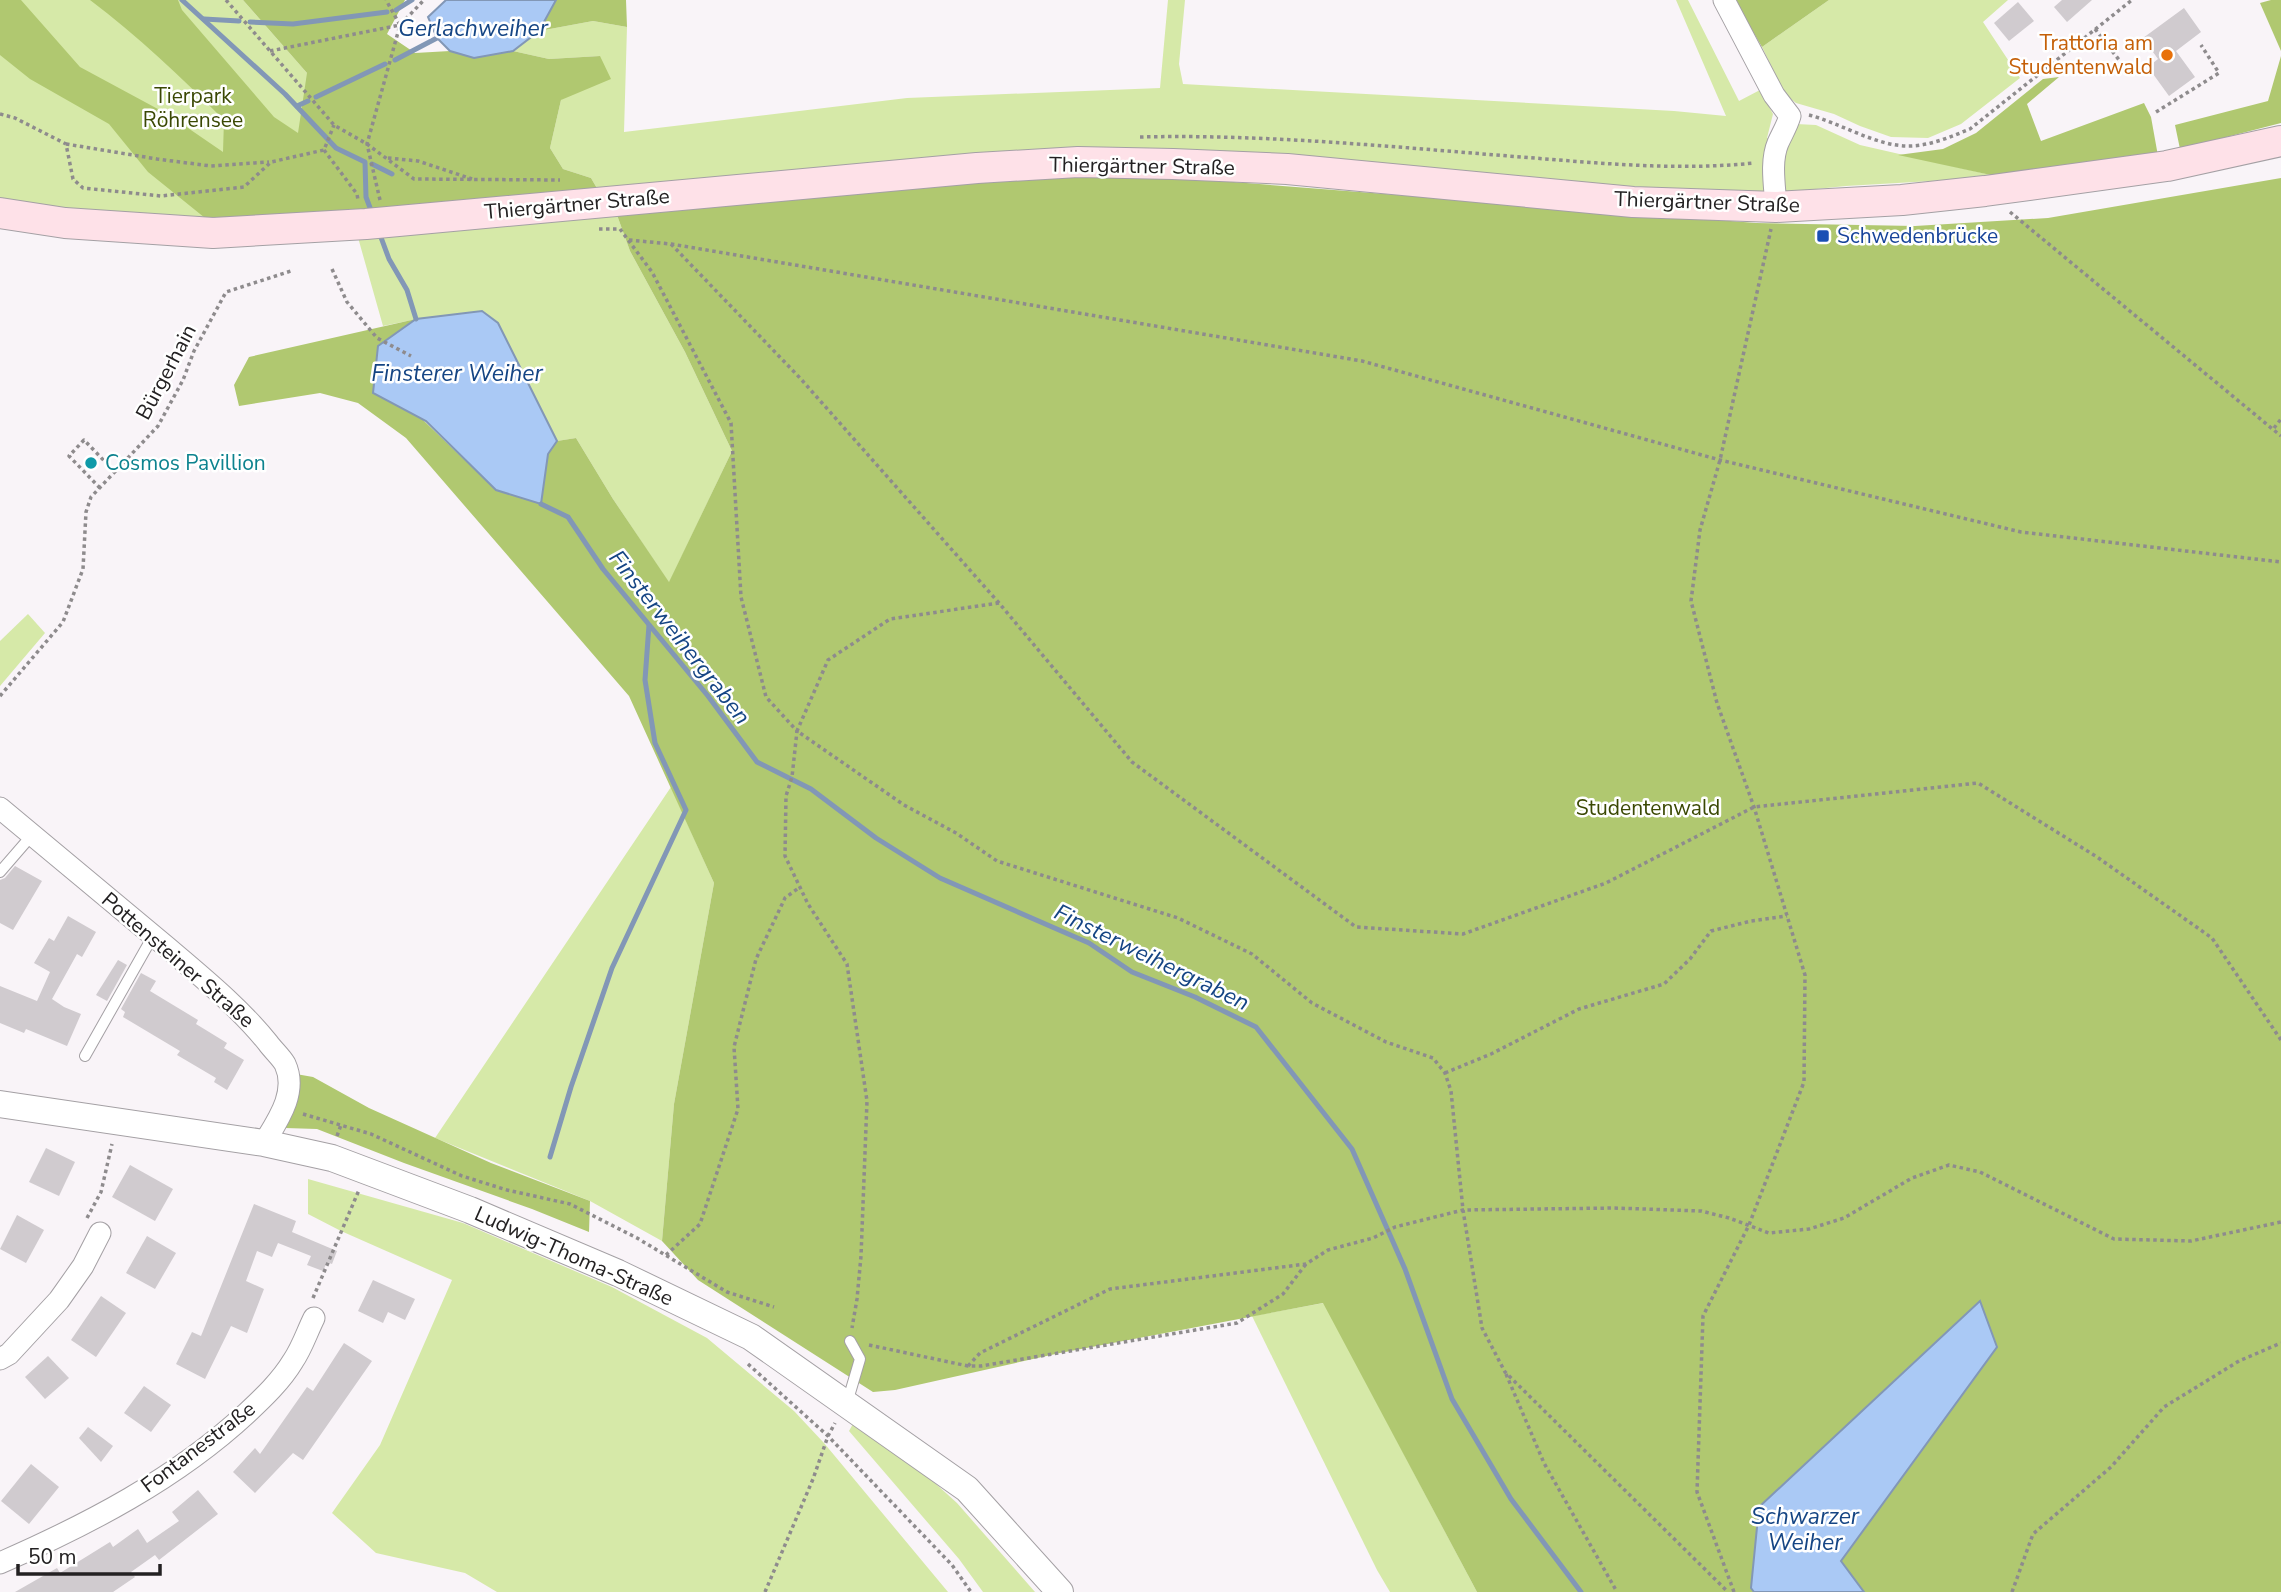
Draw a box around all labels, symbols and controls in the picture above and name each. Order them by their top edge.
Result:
water label: Gerlachweiher [398,13,549,44]
place label: Trattoria am Studentenwald [2008,29,2153,81]
marker: Trattoria am Studentenwald [2159,47,2175,63]
park label: Tierpark Röhrensee [143,82,243,134]
street label: Thiergärtner Straße [1049,150,1235,182]
street label: Thiergärtner Straße [483,182,671,226]
street label: Thiergärtner Straße [1614,185,1800,219]
place label: Schwedenbrücke [1837,222,1998,250]
marker: Schwedenbrücke [1815,228,1831,244]
street label: Bürgerhain [129,319,203,425]
water label: Finsterer Weiher [371,358,544,389]
place label: Cosmos Pavillion [105,449,266,477]
marker: Cosmos Pavillion [83,455,99,471]
water label: Finsterweihergraben [602,544,758,731]
park label: Studentenwald [1576,794,1720,822]
street label: Pottensteiner Straße [96,886,260,1034]
water label: Finsterweihergraben [1049,897,1255,1018]
street label: Ludwig-Thoma-Straße [470,1200,678,1312]
street label: Fontanestraße [135,1395,261,1499]
water label: Schwarzer Weiher [1751,1501,1860,1558]
scale bar [18,1532,159,1576]
text: 50 m [28,1543,77,1571]

